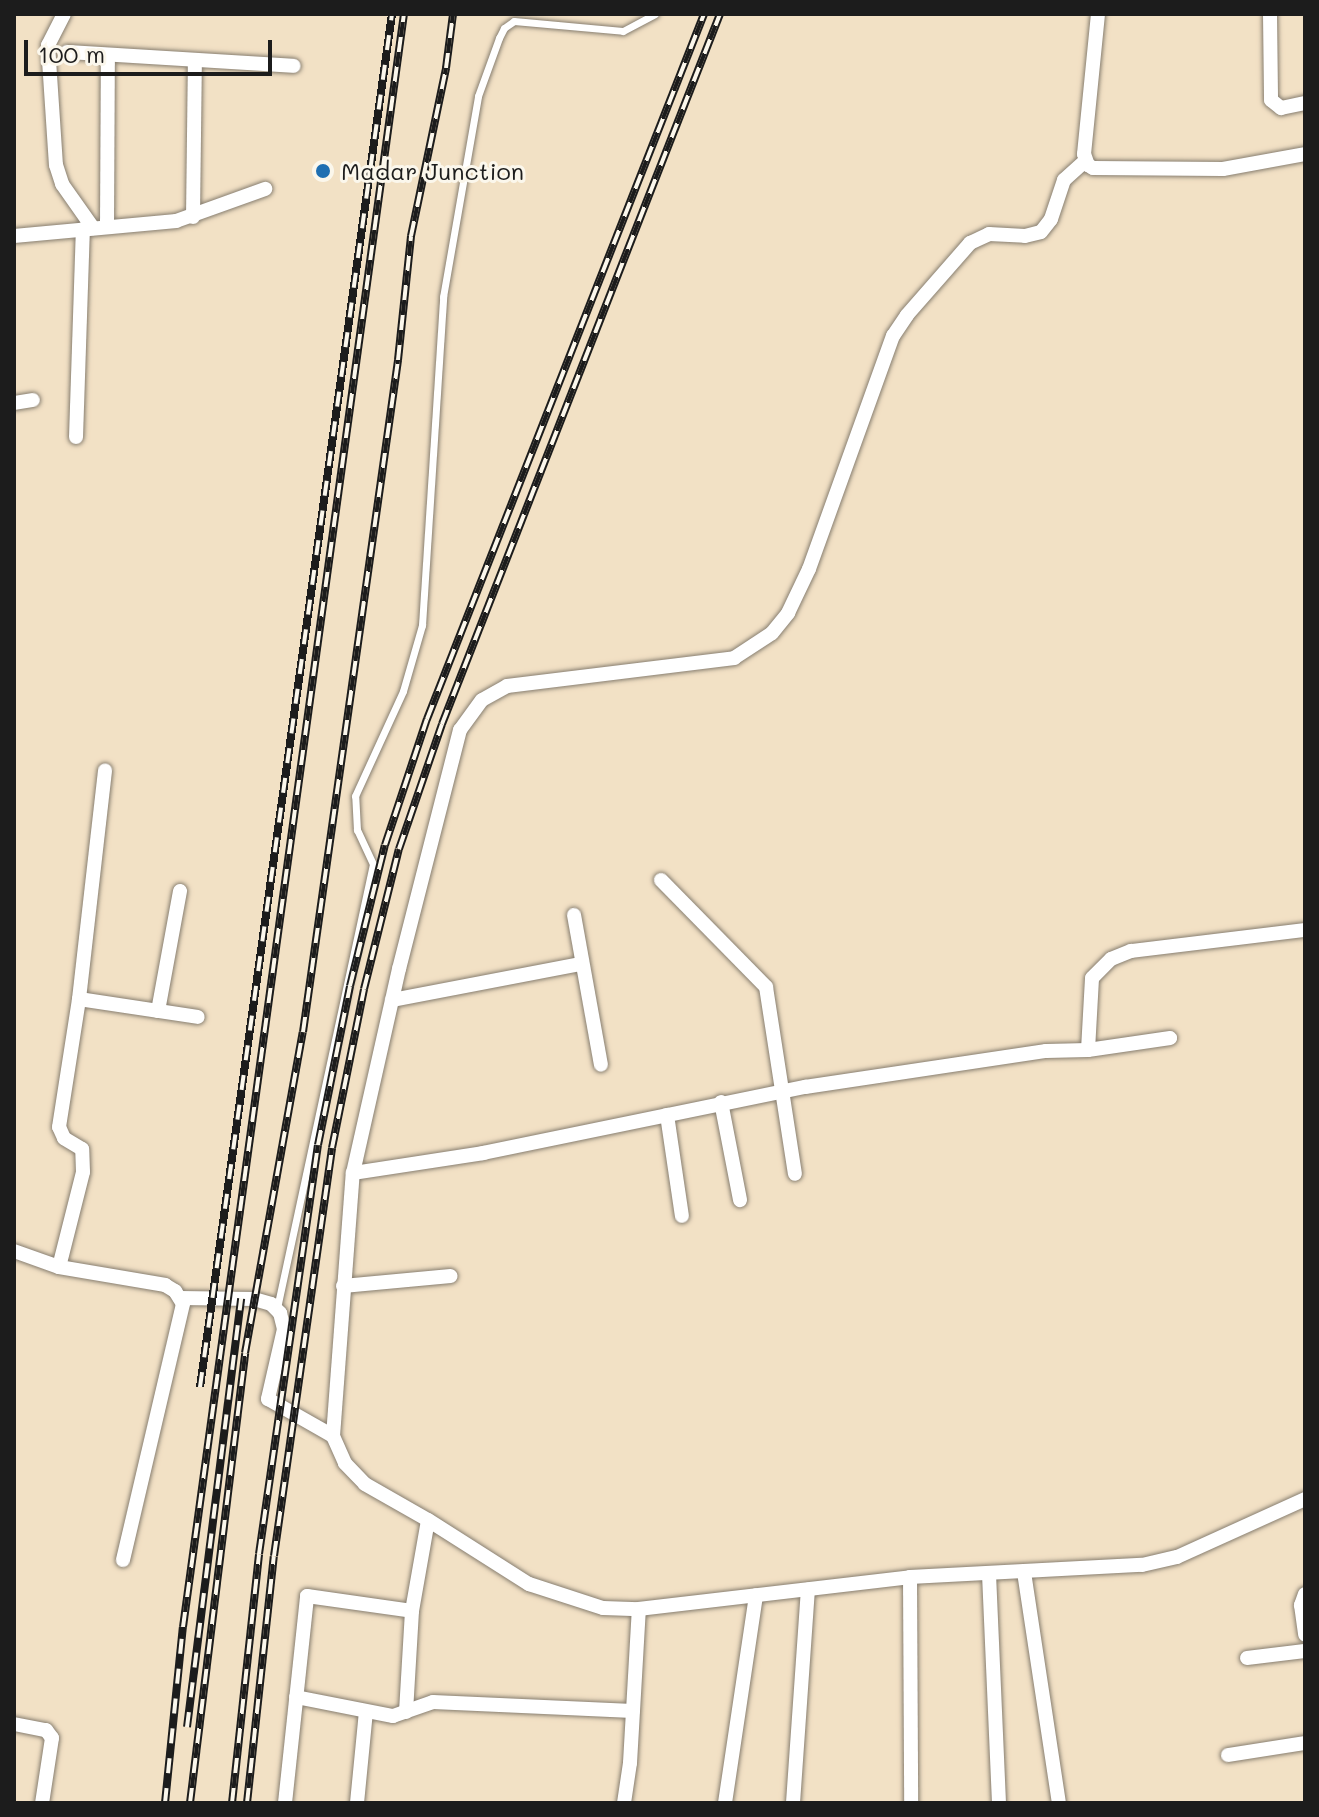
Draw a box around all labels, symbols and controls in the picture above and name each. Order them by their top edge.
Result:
scale bar [28,24,276,74]
text: 100 m [38,38,105,69]
place label: Madar Junction [341,157,524,185]
marker: Madar Junction [312,160,334,182]

